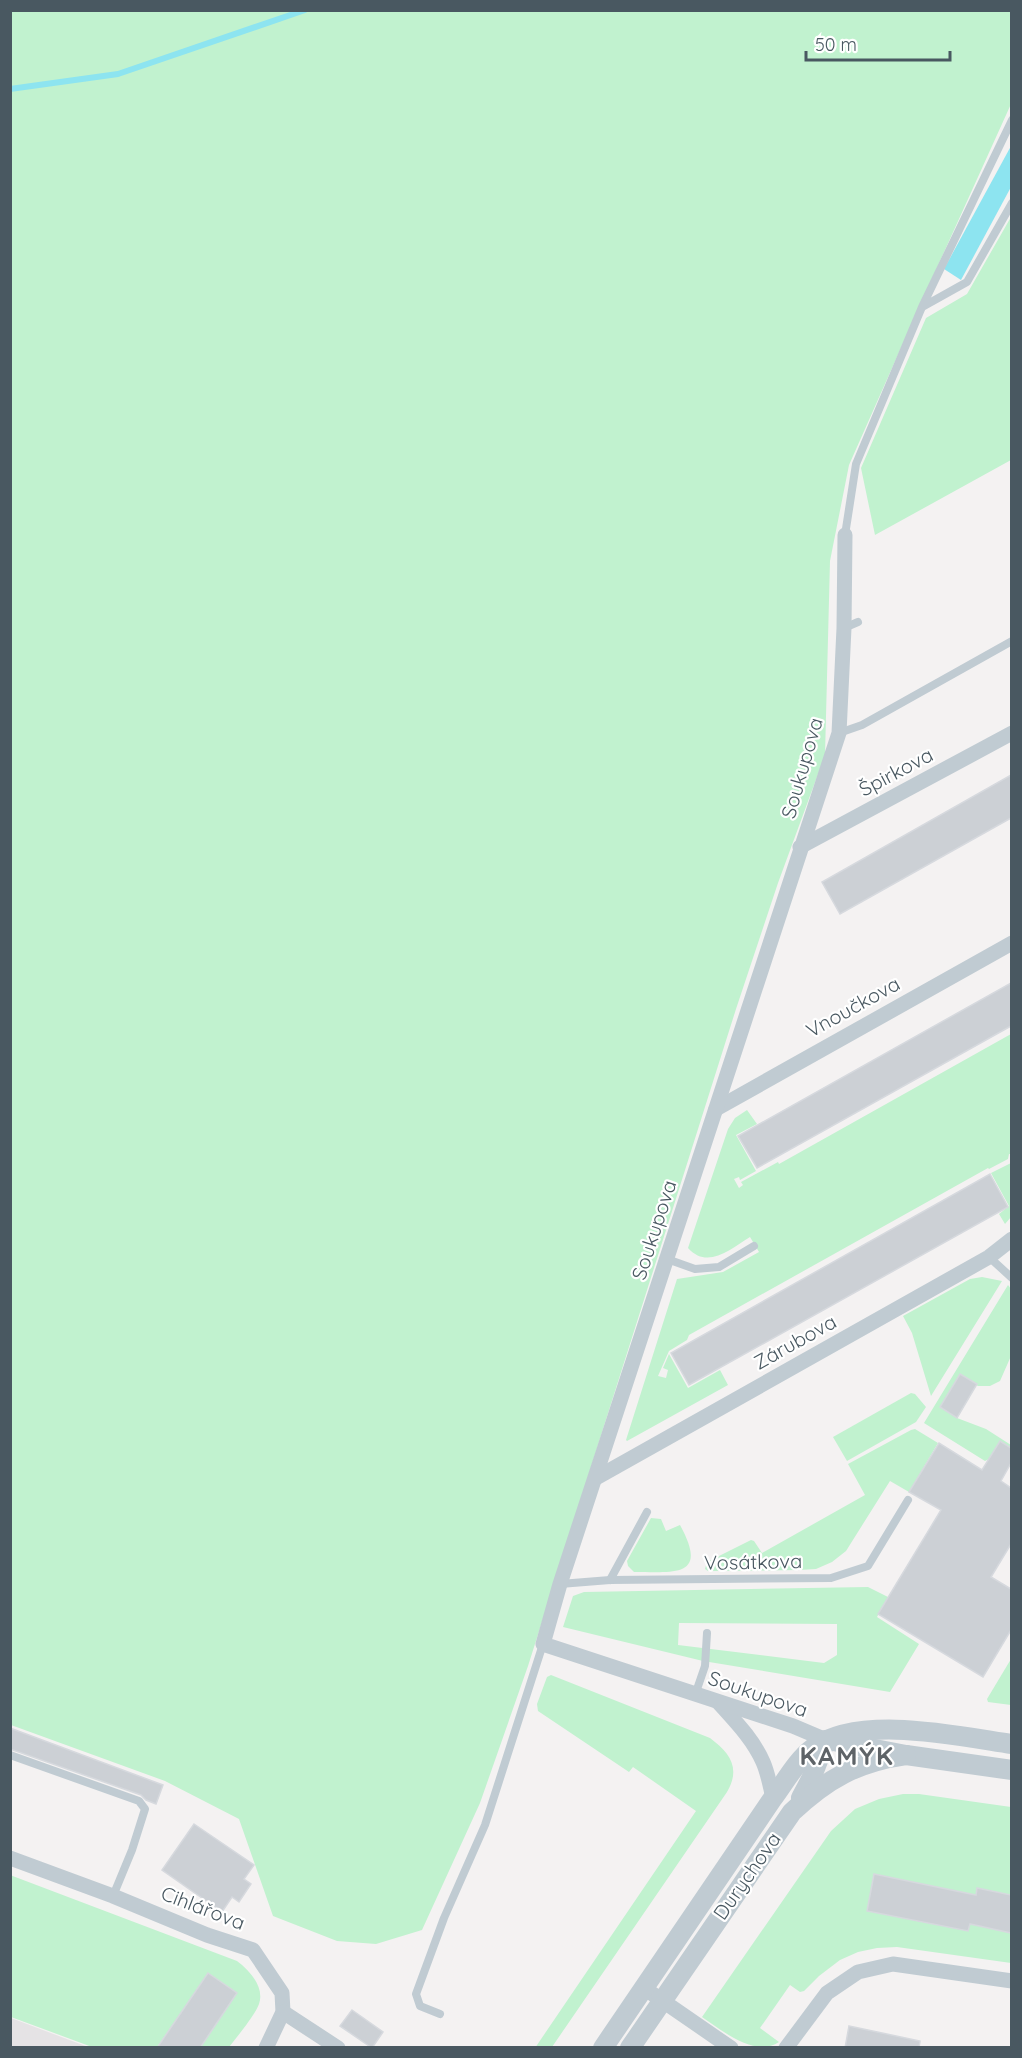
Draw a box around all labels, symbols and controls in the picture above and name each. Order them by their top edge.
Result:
scale bar [806,24,950,62]
text: 50 m [815,33,857,56]
street label: Soukupova [775,715,828,821]
street label: Špirkova [854,742,937,801]
street label: Vnoučkova [802,971,904,1043]
street label: Soukupova [626,1177,681,1283]
street label: Zárubova [749,1309,841,1375]
street label: Vosátkova [704,1548,802,1575]
street label: Soukupova [705,1665,811,1722]
district label: KAMÝK [800,1739,894,1772]
street label: Durychova [707,1827,786,1924]
street label: Cihlářova [158,1880,249,1935]

